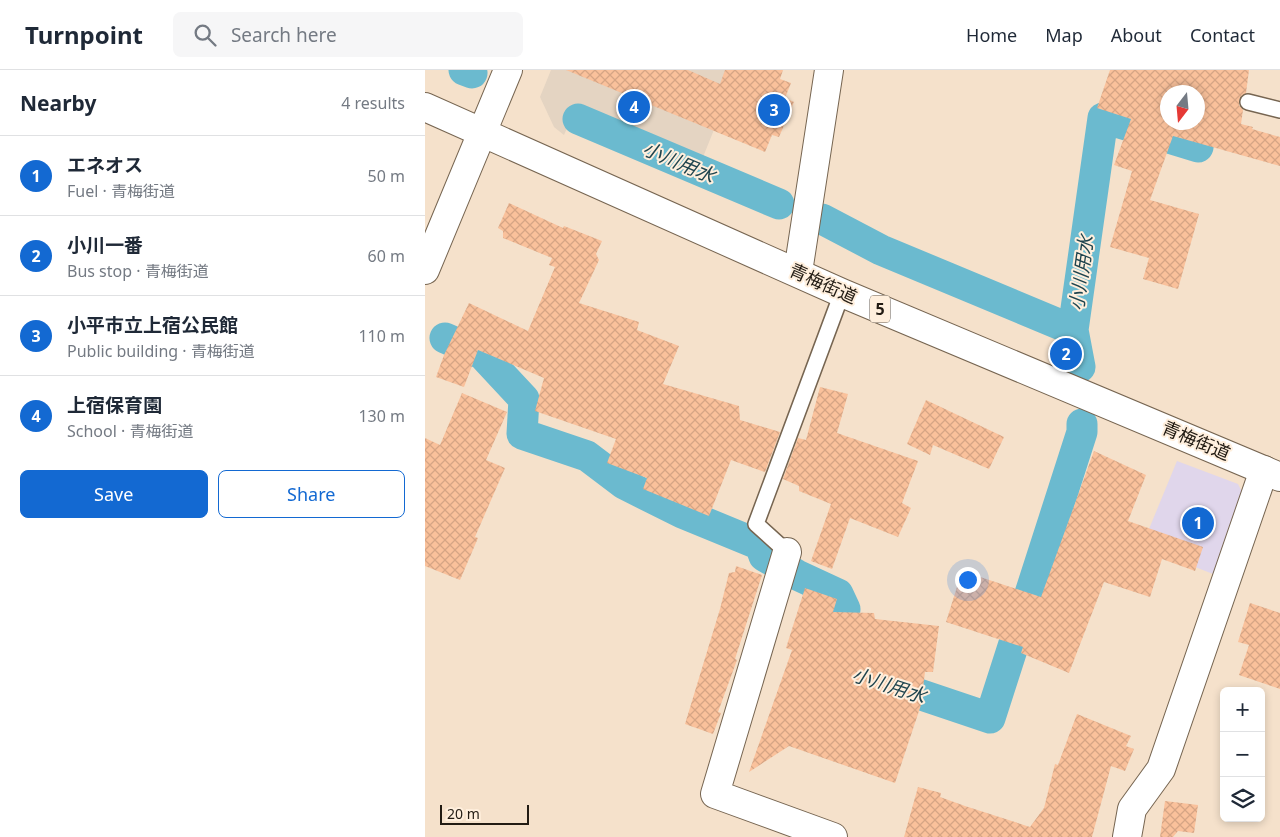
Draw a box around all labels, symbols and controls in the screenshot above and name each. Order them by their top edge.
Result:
search box [173,12,523,57]
text: Turnpoint [25,18,143,51]
icon: search [191,21,219,49]
text: Search here [231,22,337,48]
text: Home [966,23,1017,47]
text: Map [1045,23,1083,47]
text: About [1111,23,1162,47]
text: Contact [1190,23,1255,47]
north arrow [1160,85,1205,130]
pin: 4 [618,88,650,126]
text: Nearby [20,89,96,117]
pin: 3 [758,91,790,129]
text: 4 results [341,92,405,114]
water label: 小川用水 [639,135,721,190]
text: エネオス [67,152,143,178]
text: 1 [31,165,41,187]
text: 50 m [368,165,405,187]
text: Fuel · 青梅街道 [67,180,175,202]
text: 小川一番 [67,232,143,258]
water label: 小川用水 [1063,232,1099,312]
text: 2 [31,245,41,267]
text: 60 m [368,245,405,267]
street label: 青梅街道 [786,257,861,309]
text: Bus stop · 青梅街道 [67,260,209,282]
road number: 5 [870,295,890,322]
text: 小平市立上宿公民館 [67,312,238,338]
text: 3 [31,325,41,347]
text: 110 m [358,325,405,347]
pin: 2 [1050,335,1082,373]
text: Public building · 青梅街道 [67,340,255,362]
text: 上宿保育園 [67,392,162,418]
text: 4 [31,405,41,427]
text: 130 m [358,405,405,427]
street label: 青梅街道 [1159,415,1234,465]
text: School · 青梅街道 [67,420,193,442]
button: Save [20,470,208,518]
button: Share [218,470,405,518]
pin: 1 [1182,504,1214,542]
your location [955,567,981,593]
water label: 小川用水 [849,661,931,710]
map controls [1220,687,1265,822]
button: + [1220,687,1265,732]
button: − [1220,732,1265,777]
button: layers [1220,777,1265,822]
scale bar [440,802,529,825]
text: 20 m [447,804,480,823]

